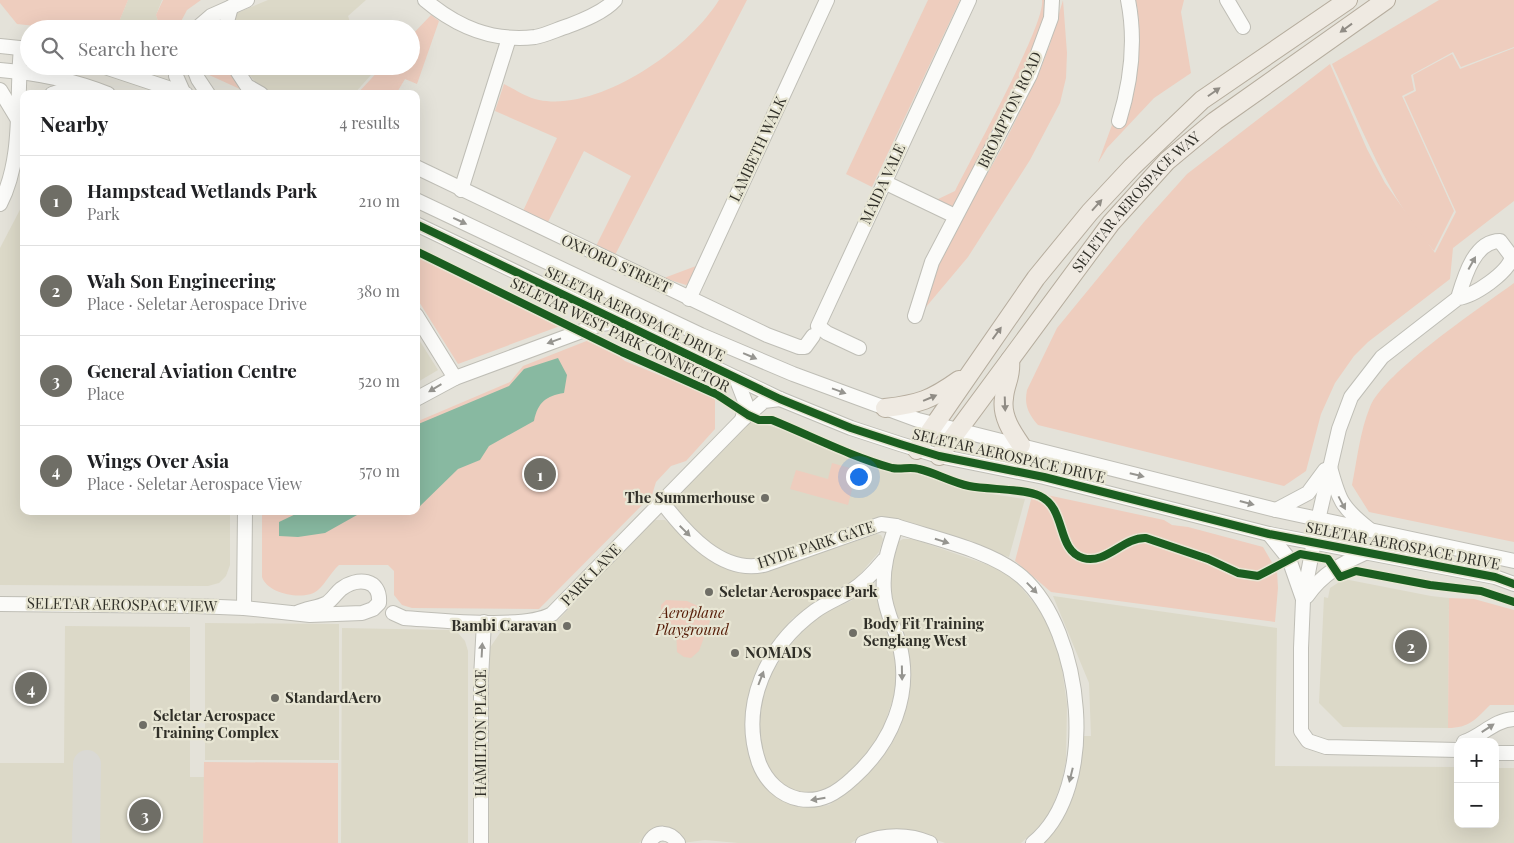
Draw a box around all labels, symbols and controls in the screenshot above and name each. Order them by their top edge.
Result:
search box [20,20,420,75]
one-way arrow [1339,23,1353,33]
icon: search [38,34,66,62]
text: Search here [78,35,178,61]
street label: BROMPTON ROAD [972,48,1046,171]
one-way arrow [1207,87,1221,97]
street label: LAMBETH WALK [724,93,790,204]
text: Nearby [40,109,109,137]
text: 4 results [339,112,400,133]
street label: SELETAR AEROSPACE WAY [1067,126,1204,276]
street label: MAIDA VALE [855,140,909,227]
text: Hampstead Wetlands Park [87,177,317,203]
text: 1 [53,190,59,211]
text: 210 m [359,190,400,211]
one-way arrow [1091,199,1103,211]
text: Park [87,203,120,224]
one-way arrow [453,217,467,225]
street label: OXFORD STREET [558,229,674,297]
one-way arrow [1468,256,1477,270]
street label: SELETAR AEROSPACE DRIVE [542,261,729,365]
text: Wah Son Engineering [87,267,276,293]
street label: SELETAR WEST PARK CONNECTOR [507,272,734,396]
text: 2 [52,280,60,301]
text: 380 m [357,280,400,301]
text: Place · Seletar Aerospace Drive [87,293,307,314]
one-way arrow [992,327,1003,340]
one-way arrow [547,338,562,345]
one-way arrow [743,353,757,361]
text: General Aviation Centre [87,357,297,383]
text: 3 [52,370,60,391]
text: 520 m [358,370,400,391]
text: Place [87,383,125,404]
one-way arrow [429,383,442,392]
one-way arrow [832,388,847,395]
one-way arrow [923,394,937,402]
one-way arrow [1001,396,1009,412]
street label: SELETAR AEROSPACE DRIVE [911,423,1108,487]
text: Wings Over Asia [87,447,229,473]
pin: 1 [524,455,556,493]
text: 4 [52,460,60,481]
text: 570 m [359,460,400,481]
your location [846,464,872,490]
one-way arrow [1129,471,1144,479]
text: Place · Seletar Aerospace View [87,473,302,494]
place label: The Summerhouse [625,487,755,507]
marker: The Summerhouse [759,492,771,504]
one-way arrow [1338,496,1347,510]
one-way arrow [1240,499,1255,507]
street label: HYDE PARK GATE [755,516,877,572]
street label: SELETAR AEROSPACE DRIVE [1304,516,1502,574]
one-way arrow [679,525,691,537]
one-way arrow [935,538,950,546]
street label: PARK LANE [556,539,625,609]
place label: Seletar Aerospace Park [719,581,878,601]
one-way arrow [1026,582,1038,594]
marker: Seletar Aerospace Park [703,586,715,598]
street label: SELETAR AEROSPACE VIEW [27,592,218,616]
park label: Aeroplane Playground [654,602,730,639]
place label: Body Fit Training Sengkang West [863,613,985,650]
place label: Bambi Caravan [451,615,558,635]
marker: Bambi Caravan [561,620,573,632]
marker: Body Fit Training Sengkang West [847,627,859,639]
pin: 2 [1395,627,1427,665]
one-way arrow [479,642,487,658]
place label: NOMADS [745,642,812,662]
marker: NOMADS [729,647,741,659]
one-way arrow [898,665,906,681]
pin: 4 [15,669,47,707]
street label: HAMILTON PLACE [470,669,490,797]
one-way arrow [757,671,765,685]
place label: StandardAero [285,687,381,707]
marker: StandardAero [269,692,281,704]
place label: Seletar Aerospace Training Complex [153,705,280,742]
marker: Seletar Aerospace Training Complex [137,719,149,731]
one-way arrow [1482,724,1495,733]
map controls [1454,738,1499,828]
button: + [1454,738,1499,783]
one-way arrow [1067,768,1075,783]
button: − [1454,783,1499,828]
one-way arrow [809,795,825,803]
pin: 3 [129,796,161,834]

